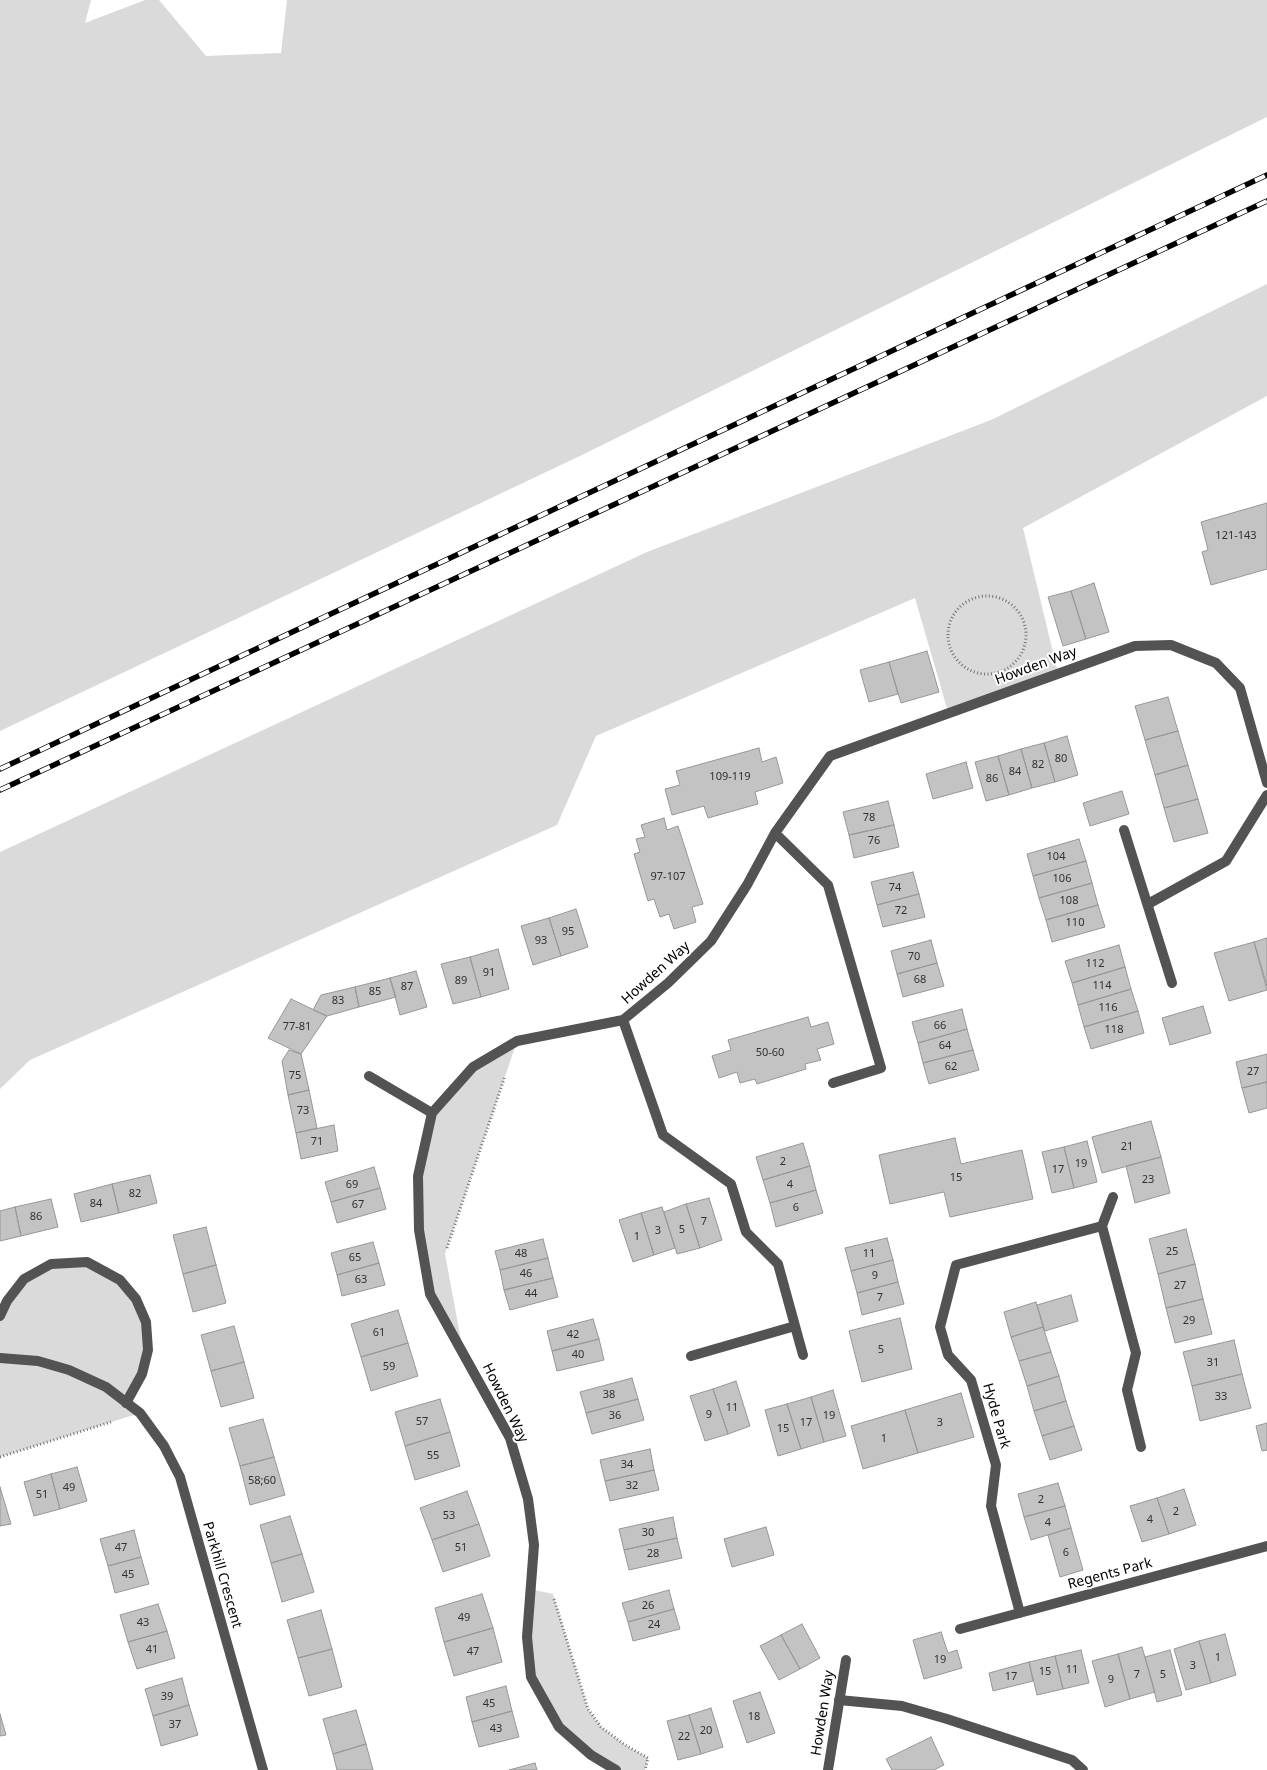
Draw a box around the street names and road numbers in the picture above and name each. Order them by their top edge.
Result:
street label: Howden Way [993,643,1079,689]
street label: Howden Way [618,938,694,1008]
street label: Howden Way [479,1361,531,1445]
street label: Hyde Park [979,1381,1013,1451]
street label: Parkhill Crescent [199,1520,245,1630]
street label: Regents Park [1066,1555,1154,1593]
street label: Howden Way [808,1669,838,1757]

